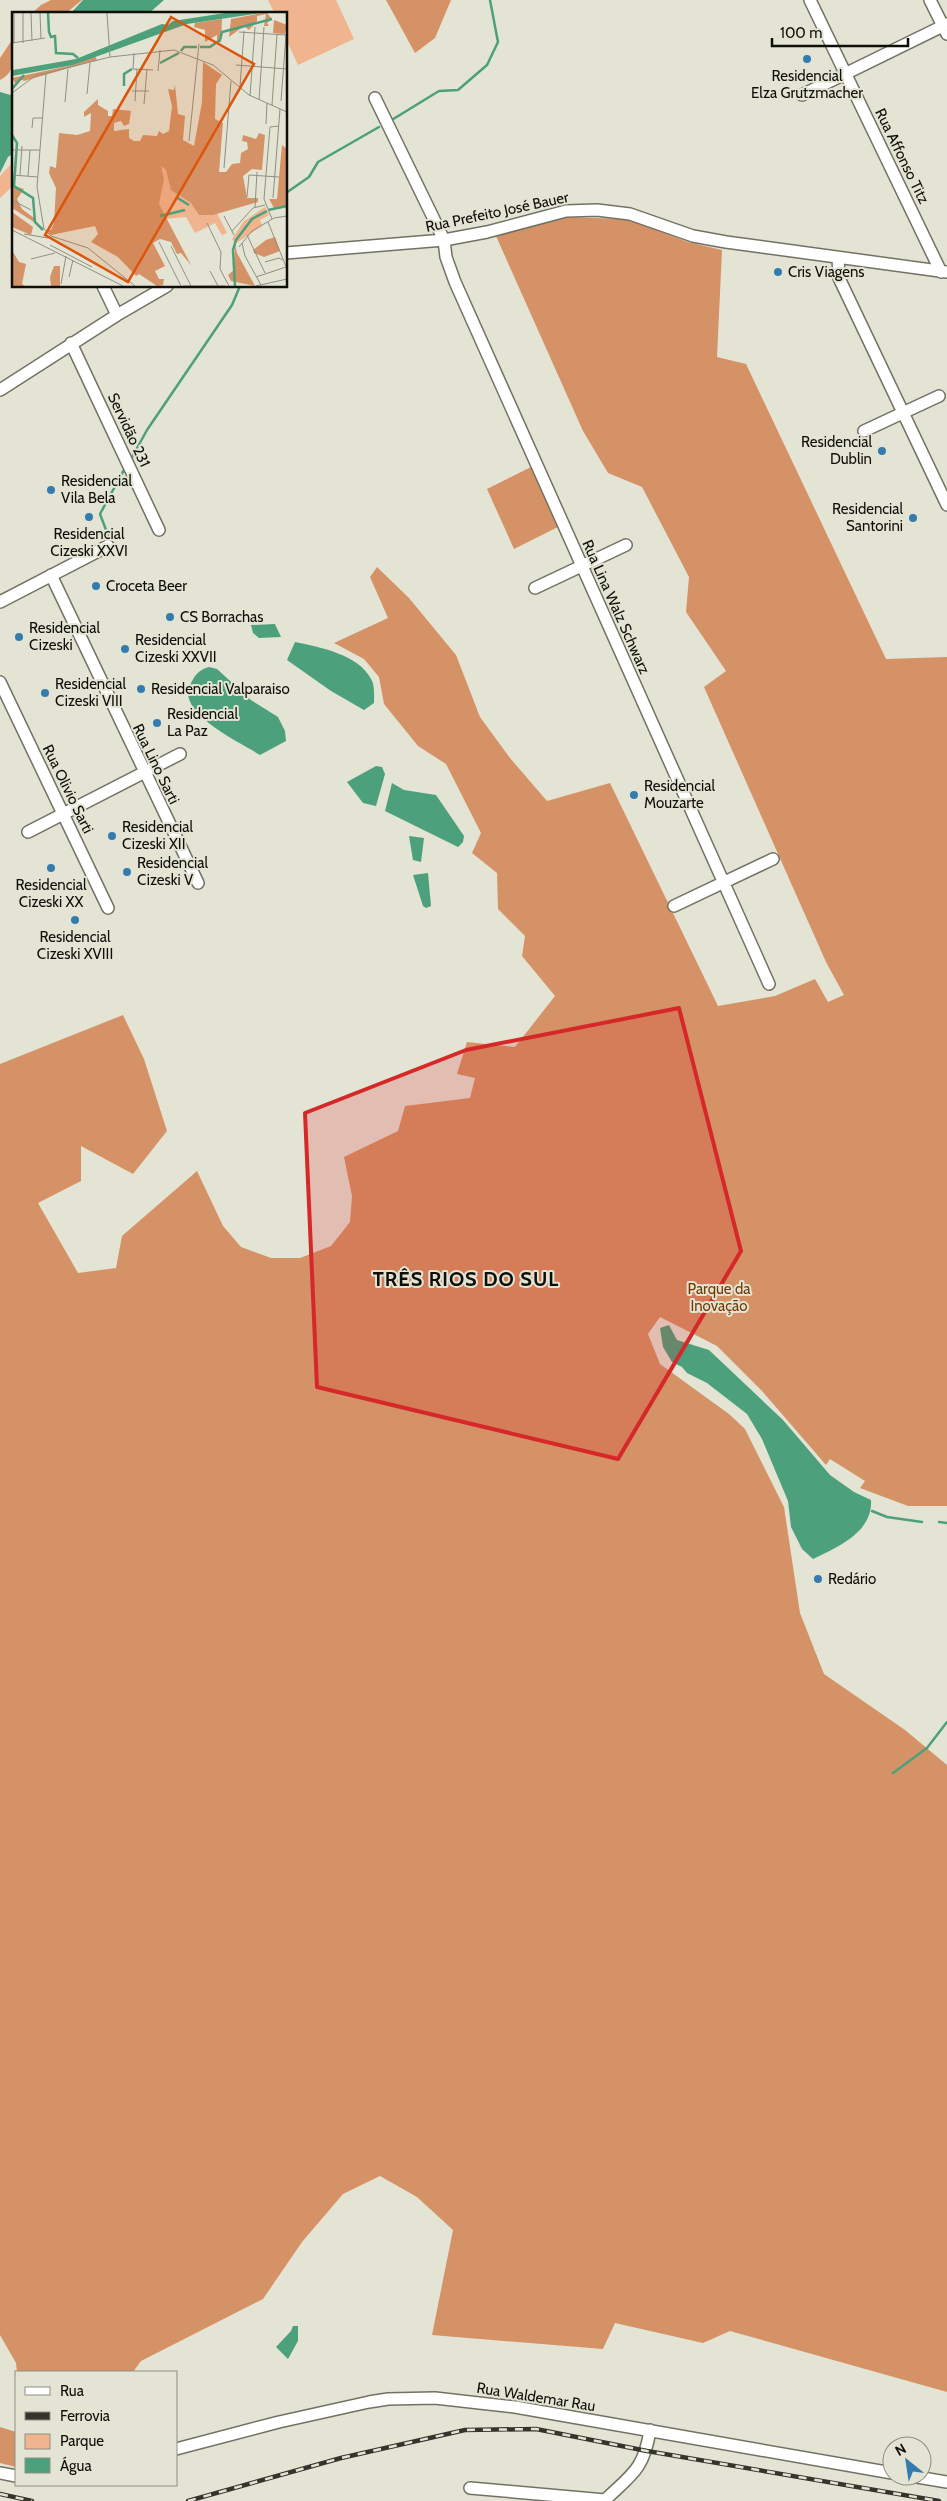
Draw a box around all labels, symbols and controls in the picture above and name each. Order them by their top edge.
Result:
inset map [12,12,288,288]
scale bar [772,15,908,47]
text: 100 m [780,24,822,42]
marker: Residencial Elza Grutzmacher [801,53,813,65]
place label: Residencial Elza Grutzmacher [751,67,863,102]
street label: Rua Affonso Titz [871,105,933,207]
street label: Rua Prefeito José Bauer [424,188,570,236]
place label: Cris Viagens [788,263,865,281]
marker: Cris Viagens [772,266,784,278]
street label: Servidão 231 [104,390,154,470]
place label: Residencial Dublin [801,433,872,468]
marker: Residencial Dublin [876,445,888,457]
place label: Residencial Vila Bela [61,472,132,507]
marker: Residencial Vila Bela [45,484,57,496]
place label: Residencial Santorini [832,500,903,535]
marker: Residencial Cizeski XXVI [83,511,95,523]
marker: Residencial Santorini [907,512,919,524]
place label: Residencial Cizeski XXVI [50,525,128,560]
street label: Rua Lina Walz Schwarz [578,537,654,677]
place label: Croceta Beer [106,577,187,595]
marker: Croceta Beer [90,580,102,592]
place label: CS Borrachas [180,608,264,626]
marker: CS Borrachas [164,611,176,623]
place label: Residencial Cizeski [29,619,100,654]
marker: Residencial Cizeski [13,631,25,643]
place label: Residencial Cizeski XXVII [135,631,217,666]
marker: Residencial Cizeski XXVII [119,643,131,655]
place label: Residencial Cizeski VIII [55,675,126,710]
place label: Residencial Valparaiso [151,680,290,698]
marker: Residencial Valparaiso [135,683,147,695]
marker: Residencial Cizeski VIII [39,687,51,699]
place label: Residencial La Paz [167,705,238,740]
marker: Residencial La Paz [151,717,163,729]
street label: Rua Lino Sarti [129,721,183,807]
street label: Rua Olivio Sarti [39,742,97,836]
place label: Residencial Mouzarte [644,777,715,812]
marker: Residencial Mouzarte [628,789,640,801]
place label: Residencial Cizeski XII [122,818,193,853]
marker: Residencial Cizeski XII [106,830,118,842]
place label: Residencial Cizeski V [137,854,208,889]
marker: Residencial Cizeski XX [45,862,57,874]
marker: Residencial Cizeski V [121,866,133,878]
place label: Residencial Cizeski XX [16,876,87,911]
marker: Residencial Cizeski XVIII [69,914,81,926]
place label: Residencial Cizeski XVIII [37,928,113,963]
district label: TRÊS RIOS DO SUL [373,1267,559,1291]
park label: Parque da Inovação [688,1280,751,1315]
place label: Redário [828,1570,876,1588]
marker: Redário [812,1573,824,1585]
legend [15,2371,178,2486]
street label: Rua Waldemar Rau [475,2379,597,2415]
text: Rua [60,2382,85,2400]
text: Ferrovia [60,2407,111,2425]
text: Parque [60,2432,104,2450]
north arrow [882,2436,932,2486]
text: N [892,2439,909,2460]
text: Água [60,2456,92,2475]

